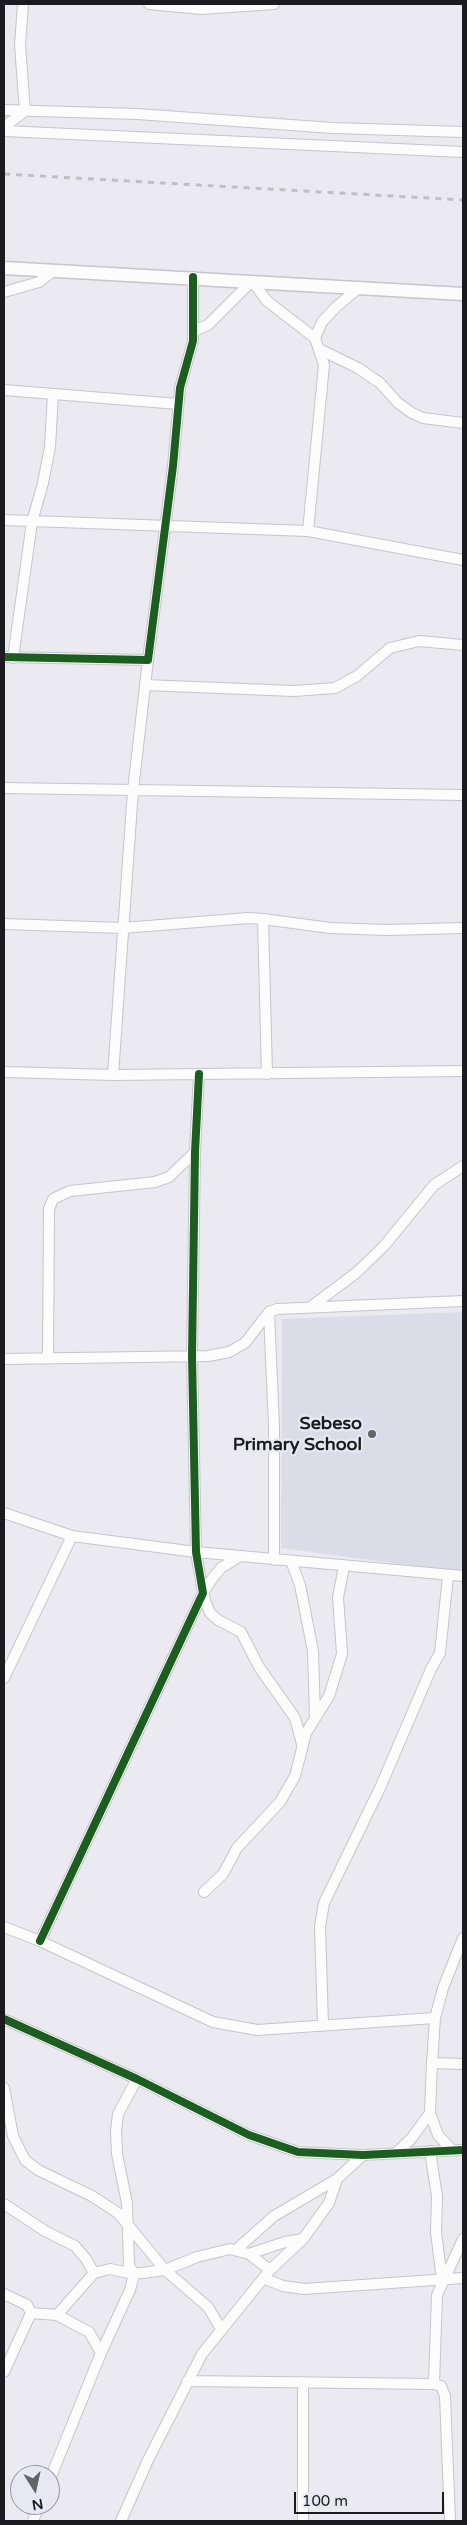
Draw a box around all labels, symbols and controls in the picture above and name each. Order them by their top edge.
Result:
place label: Sebeso Primary School [233,1413,362,1456]
marker: Sebeso Primary School [366,1428,378,1440]
north arrow [10,2465,60,2515]
scale bar [297,2482,447,2514]
text: 100 m [302,2492,348,2510]
text: N [31,2495,45,2514]

